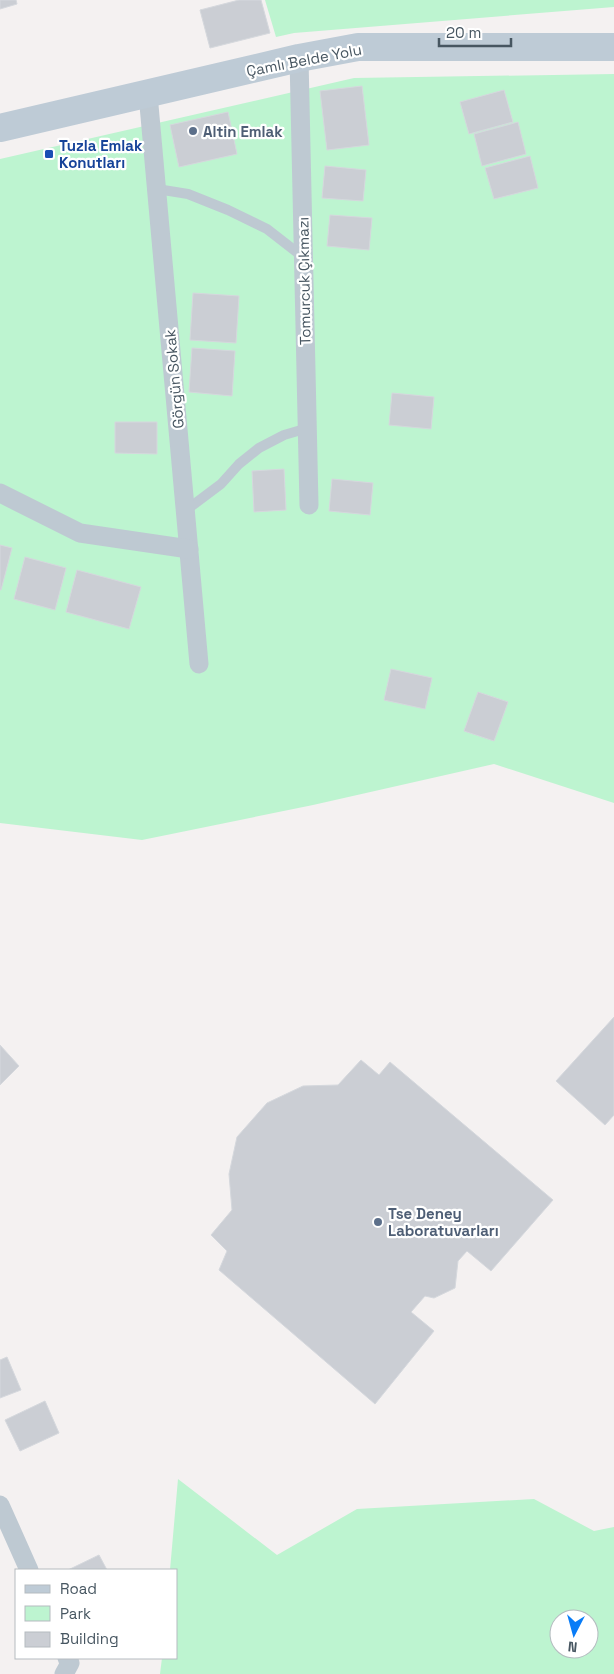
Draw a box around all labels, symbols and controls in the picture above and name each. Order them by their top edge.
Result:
scale bar [439,15,512,47]
text: 20 m [446,23,481,42]
street label: Çamlı Belde Yolu [245,40,363,80]
place label: Altin Emlak [203,122,283,141]
marker: Altin Emlak [187,125,199,137]
place label: Tuzla Emlak Konutları [59,136,143,172]
marker: Tuzla Emlak Konutları [43,148,55,160]
street label: Tomurcuk Çıkmazı [293,217,315,345]
street label: Görgün Sokak [160,329,188,429]
place label: Tse Deney Laboratuvarları [388,1204,499,1240]
marker: Tse Deney Laboratuvarları [372,1216,384,1228]
legend [15,1569,178,1659]
text: Road [60,1579,97,1598]
text: Park [60,1604,91,1623]
north arrow [549,1609,599,1659]
text: Building [60,1629,119,1648]
text: N [567,1637,578,1656]

